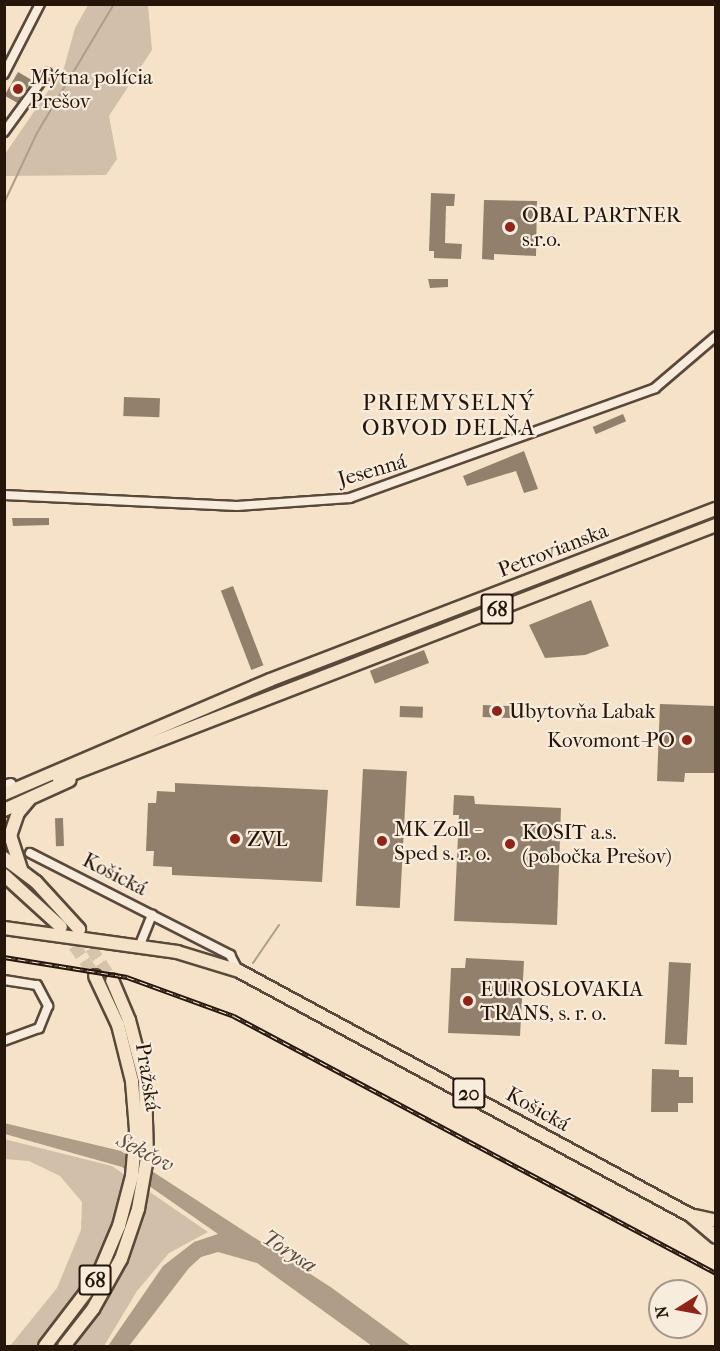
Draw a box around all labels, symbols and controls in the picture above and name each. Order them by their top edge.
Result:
place label: Mýtna polícia Prešov [30,64,153,114]
marker: Mýtna polícia Prešov [11,82,25,96]
place label: OBAL PARTNER s.r.o. [522,202,681,252]
marker: OBAL PARTNER s.r.o. [503,220,517,234]
district label: PRIEMYSELNÝ OBVOD DELŇA [362,390,536,442]
street label: Jesenná [335,448,409,492]
street label: Petrovianska [494,517,612,583]
road number: 68 [480,592,514,626]
place label: Ubytovňa Labak [509,698,656,724]
marker: Ubytovňa Labak [490,704,504,718]
place label: Kovomont-PO [547,727,675,753]
marker: Kovomont-PO [680,733,694,747]
place label: MK Zoll - Sped s. r. o. [394,816,490,866]
place label: KOSIT a.s. (pobočka Prešov) [522,819,672,869]
place label: ZVL [247,826,288,852]
marker: ZVL [228,832,242,846]
marker: MK Zoll - Sped s. r. o. [375,834,389,848]
marker: KOSIT a.s. (pobočka Prešov) [503,837,517,851]
street label: Košická [79,847,151,901]
place label: EUROSLOVAKIA TRANS, s. r. o. [480,976,643,1026]
marker: EUROSLOVAKIA TRANS, s. r. o. [461,994,475,1008]
street label: Pražská [130,1041,166,1113]
road number: 20 [451,1076,487,1110]
street label: Košická [502,1081,574,1137]
water label: Sekčov [112,1127,178,1179]
water label: Torysa [257,1225,321,1279]
road number: 68 [78,1263,112,1297]
north arrow [648,1279,708,1339]
text: N [651,1304,672,1320]

